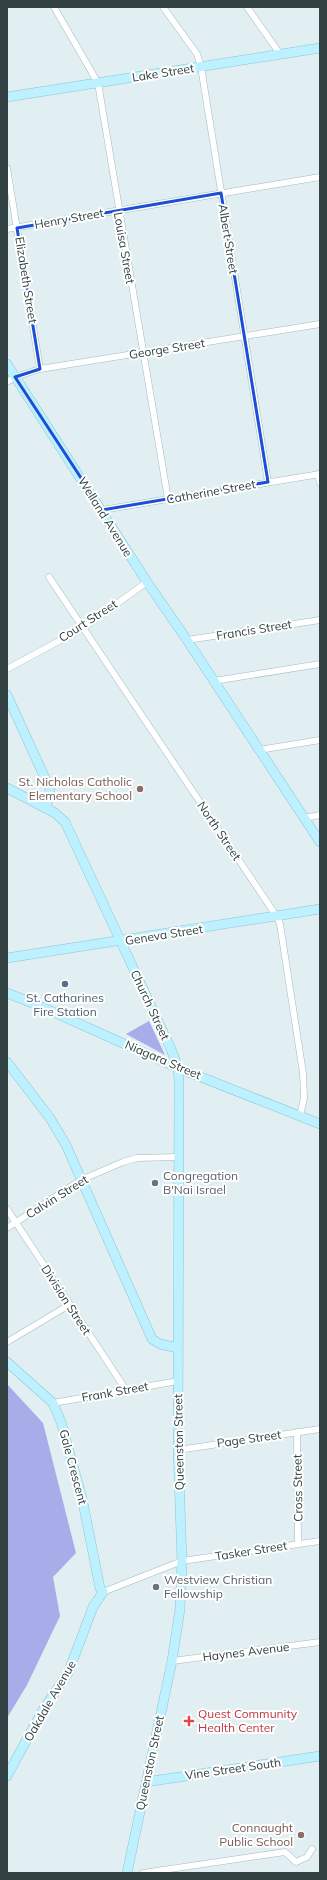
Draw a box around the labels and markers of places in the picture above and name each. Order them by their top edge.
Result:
place label: St. Nicholas Catholic Elementary School [19,774,132,803]
marker: St. Nicholas Catholic Elementary School [135,784,145,794]
marker: St. Catharines Fire Station [60,979,70,989]
place label: St. Catharines Fire Station [26,990,104,1019]
place label: Congregation B'Nai Israel [163,1168,238,1197]
marker: Congregation B'Nai Israel [150,1178,160,1188]
place label: Westview Christian Fellowship [164,1572,272,1601]
marker: Westview Christian Fellowship [151,1582,161,1592]
place label: Quest Community Health Center [198,1706,298,1735]
marker: Quest Community Health Center [183,1715,195,1727]
place label: Connaught Public School [219,1820,293,1849]
marker: Connaught Public School [296,1830,306,1840]

